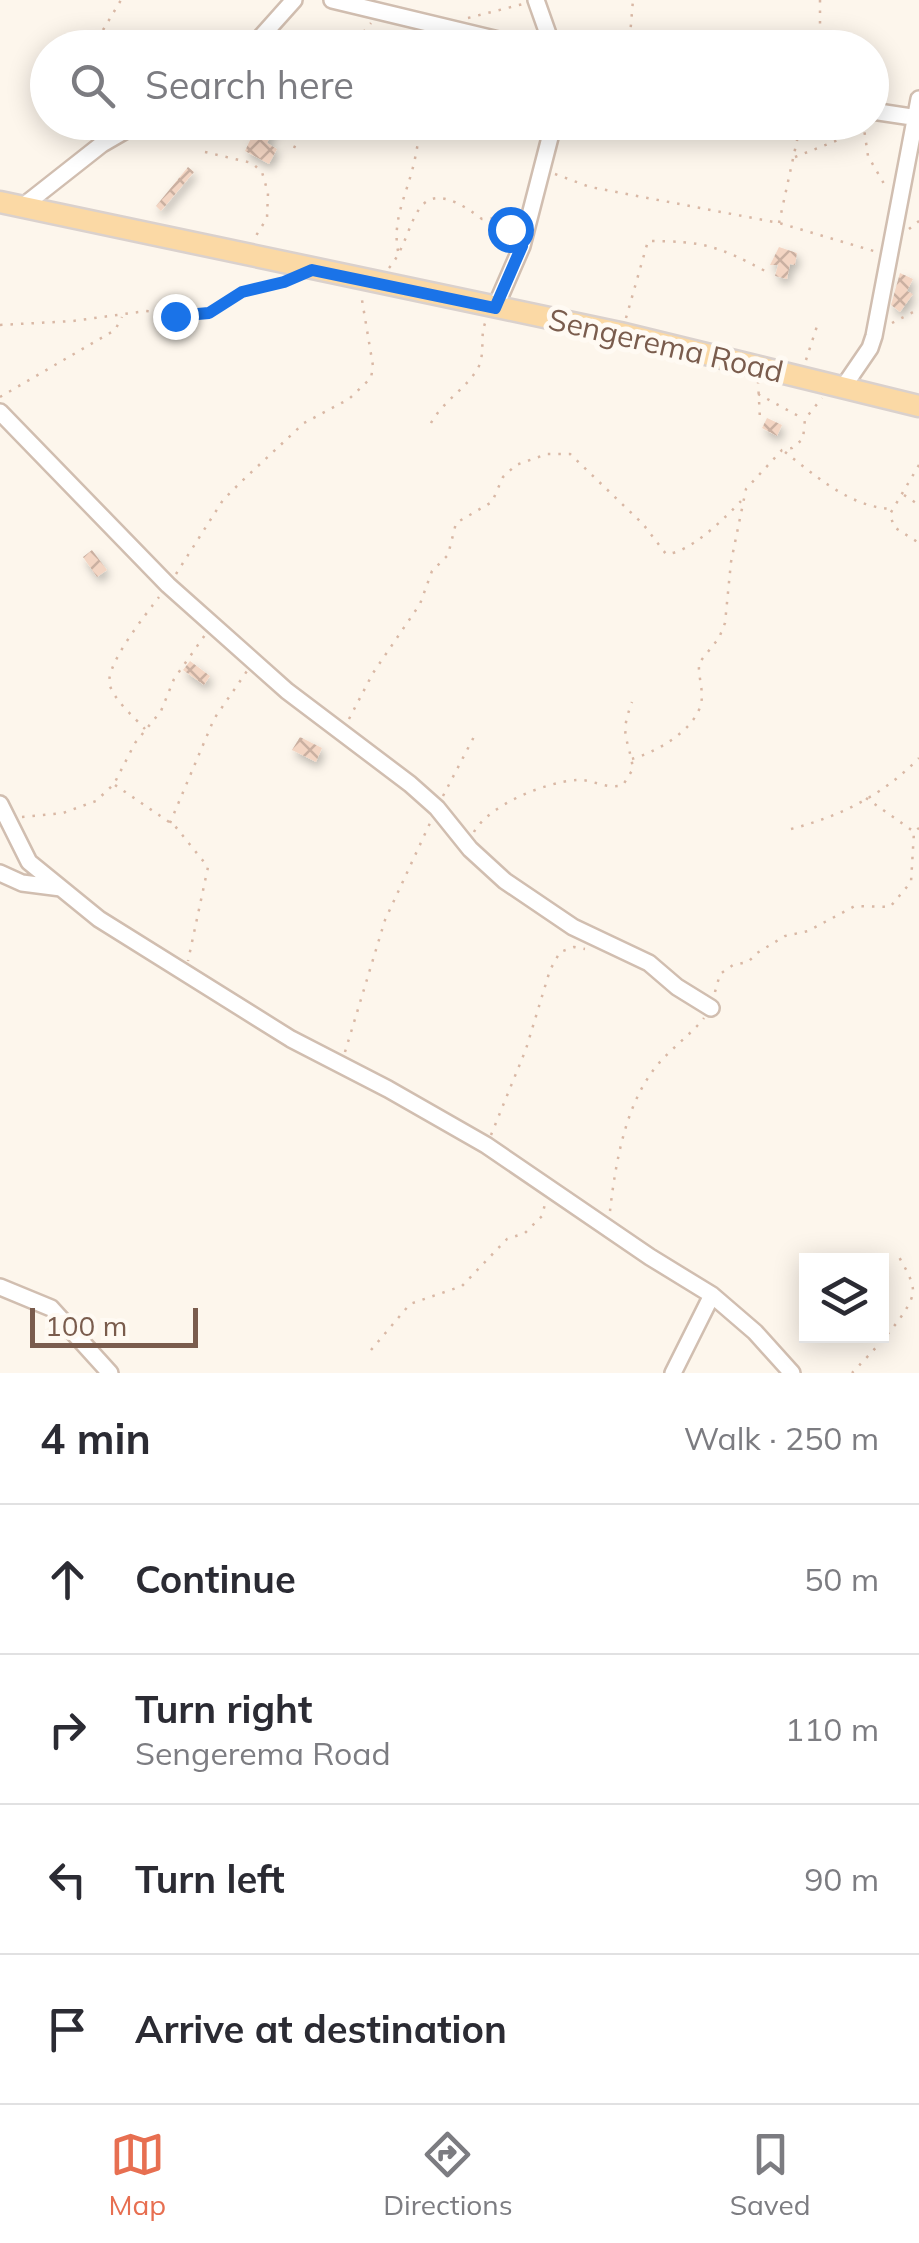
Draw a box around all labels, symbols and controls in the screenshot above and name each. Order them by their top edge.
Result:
search box [30,30,889,140]
icon: search [65,58,120,113]
text: Search here [145,61,354,109]
route start [488,207,534,253]
route end [153,294,199,340]
street label: Sengerema Road [545,300,787,390]
map controls [799,1253,889,1343]
button: layers [799,1253,889,1343]
scale bar [30,1303,198,1348]
text: 100 m [45,1308,127,1343]
text: 4 min [40,1412,151,1465]
text: Walk · 250 m [684,1418,879,1458]
icon: ahead [40,1552,95,1607]
text: Continue [135,1555,296,1603]
text: 50 m [804,1559,879,1599]
text: Turn right [135,1685,312,1733]
icon: right [40,1702,95,1757]
text: 110 m [785,1709,879,1749]
text: Sengerema Road [135,1733,391,1773]
icon: left [40,1852,95,1907]
text: Turn left [135,1855,285,1903]
text: 90 m [804,1859,879,1899]
icon: arrive [40,2002,95,2057]
text: Arrive at destination [135,2005,507,2053]
tab: Map [109,2127,166,2222]
tab: Directions [383,2127,513,2222]
tab: Saved [730,2127,810,2222]

